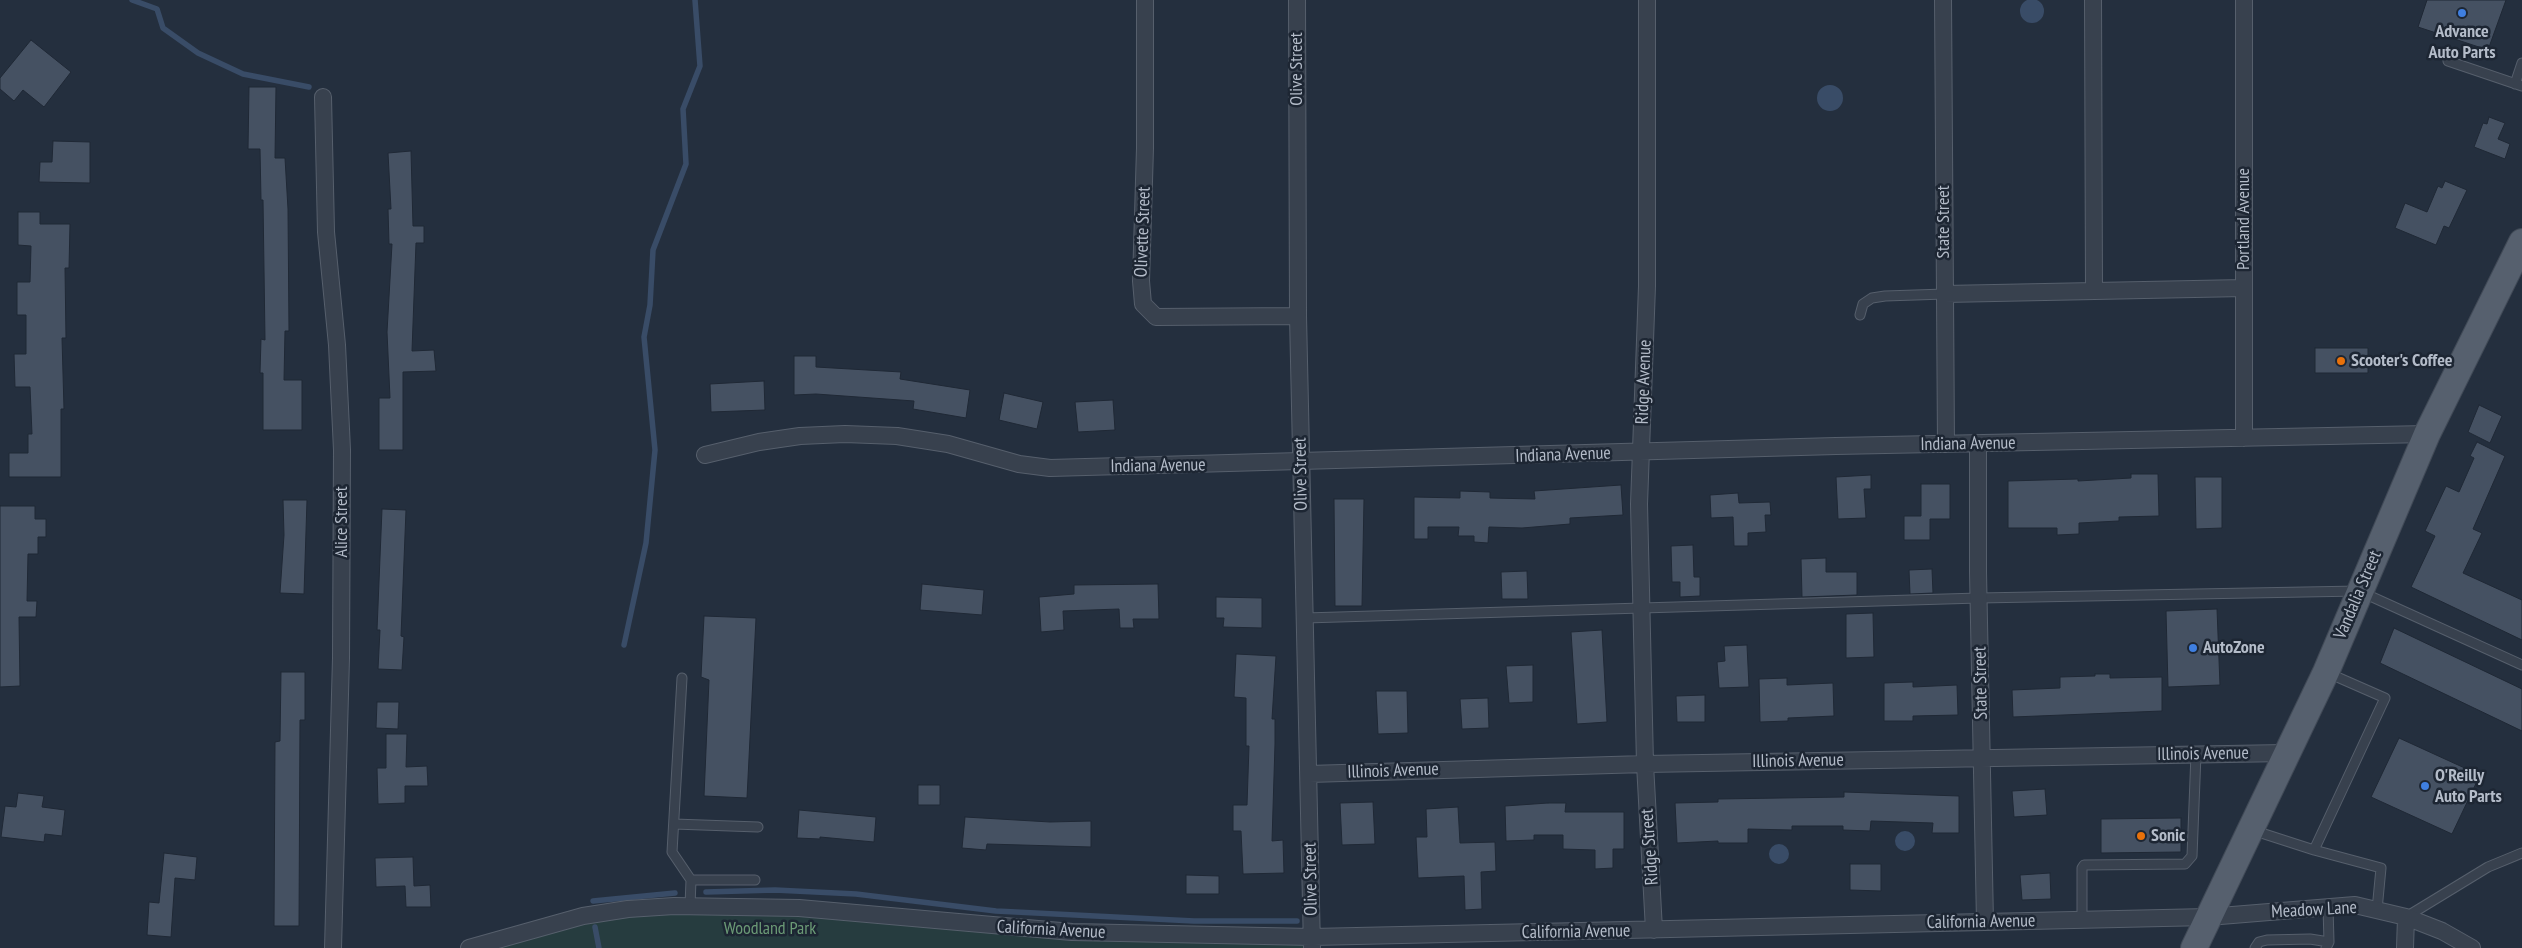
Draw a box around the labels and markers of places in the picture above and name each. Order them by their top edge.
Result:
marker: Advance Auto Parts [2456,7,2468,19]
place label: Advance Auto Parts [2429,21,2495,64]
place label: Scooter's Coffee [2351,350,2453,372]
marker: Scooter's Coffee [2335,355,2347,367]
place label: AutoZone [2203,637,2265,659]
marker: AutoZone [2187,642,2199,654]
place label: O'Reilly Auto Parts [2435,765,2502,808]
marker: O'Reilly Auto Parts [2419,780,2431,792]
place label: Sonic [2151,825,2185,847]
marker: Sonic [2135,830,2147,842]

